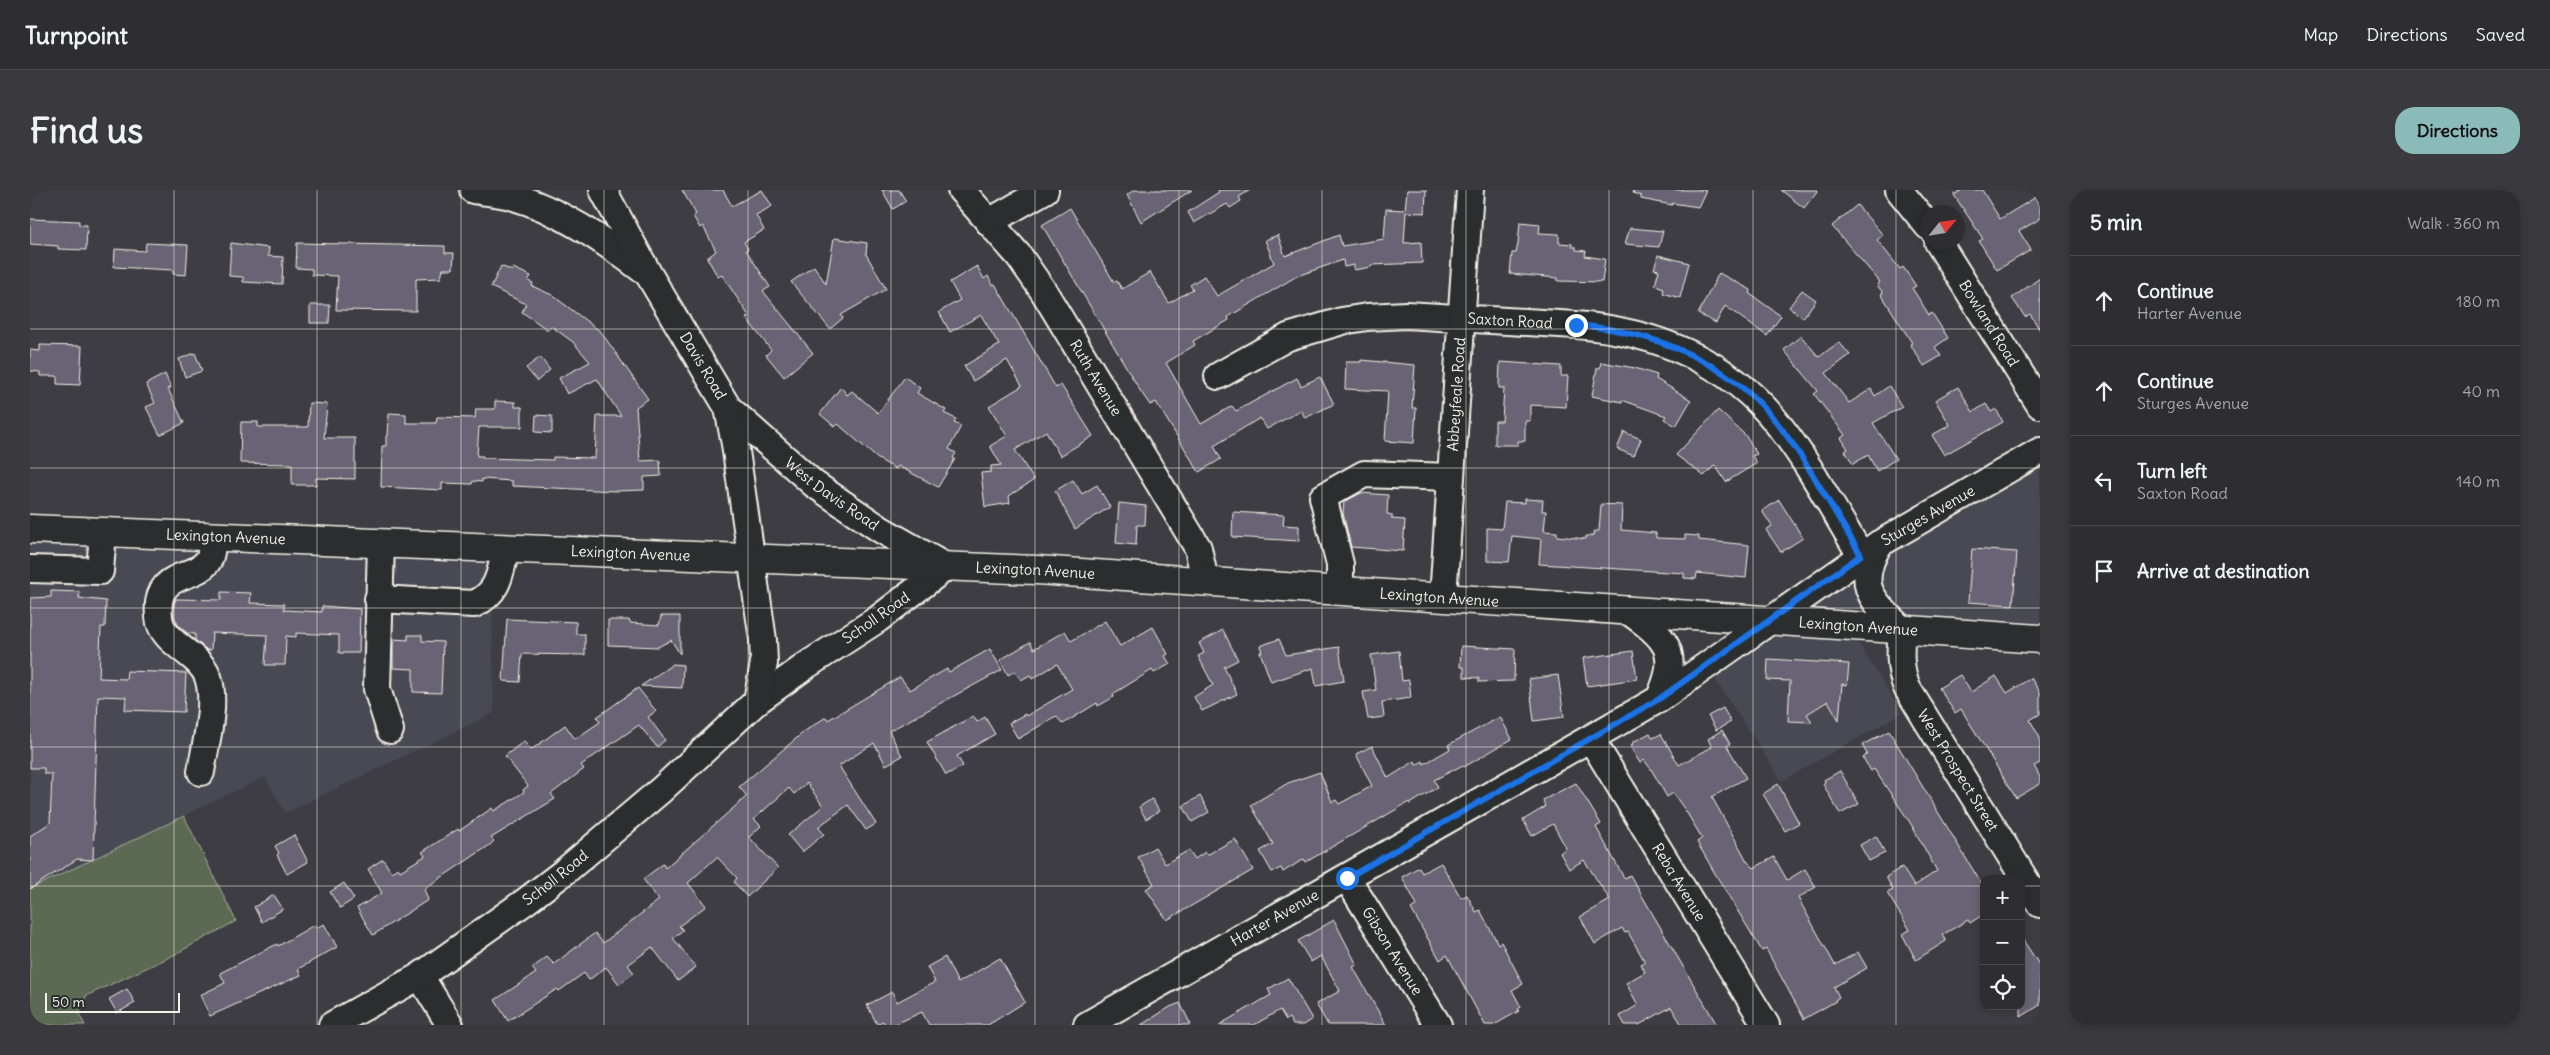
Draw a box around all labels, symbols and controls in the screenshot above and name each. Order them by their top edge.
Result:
text: Turnpoint [25,20,128,50]
text: Map [2303,23,2338,46]
text: Directions [2366,23,2448,46]
text: Saved [2476,23,2525,46]
button: Directions [2395,107,2520,154]
text: Find us [30,108,143,152]
north arrow [1920,205,1965,250]
text: 5 min [2090,209,2142,236]
text: Walk · 360 m [2407,213,2500,233]
street label: Bowland Road [1955,276,2024,370]
text: Continue [2137,279,2214,303]
icon: ahead [2090,287,2118,315]
text: 180 m [2456,291,2500,311]
text: Harter Avenue [2137,303,2242,323]
street label: Saxton Road [1467,309,1553,333]
route end [1565,314,1588,337]
street label: Davis Road [676,329,731,403]
street label: Ruth Avenue [1066,336,1126,419]
street label: Abbeyfeale Road [1443,337,1469,452]
text: Continue [2137,369,2214,393]
icon: ahead [2090,377,2118,405]
text: 40 m [2462,381,2500,401]
text: Sturges Avenue [2137,393,2249,413]
street label: West Davis Road [781,453,883,535]
text: Turn left [2137,459,2207,483]
icon: left [2090,467,2118,495]
text: 140 m [2456,471,2500,491]
street label: Sturges Avenue [1877,481,1978,550]
text: Saxton Road [2137,483,2228,503]
street label: Lexington Avenue [166,525,286,548]
street label: Lexington Avenue [570,541,691,565]
street label: Lexington Avenue [975,557,1096,583]
icon: arrive [2090,557,2118,585]
text: Arrive at destination [2137,559,2310,583]
street label: Lexington Avenue [1379,584,1500,611]
street label: Scholl Road [838,587,913,648]
street label: Lexington Avenue [1798,612,1919,640]
street label: West Prospect Street [1913,706,2003,835]
street label: Reba Avenue [1648,840,1710,925]
street label: Scholl Road [518,846,592,909]
route start [1336,867,1359,890]
map controls [1980,875,2025,1010]
button: + [1980,875,2025,920]
street label: Harter Avenue [1227,885,1322,950]
street label: Gibson Avenue [1358,903,1427,999]
button: − [1980,920,2025,965]
button: locate [1980,965,2025,1010]
scale bar [45,990,180,1013]
text: 50 m [52,993,85,1011]

